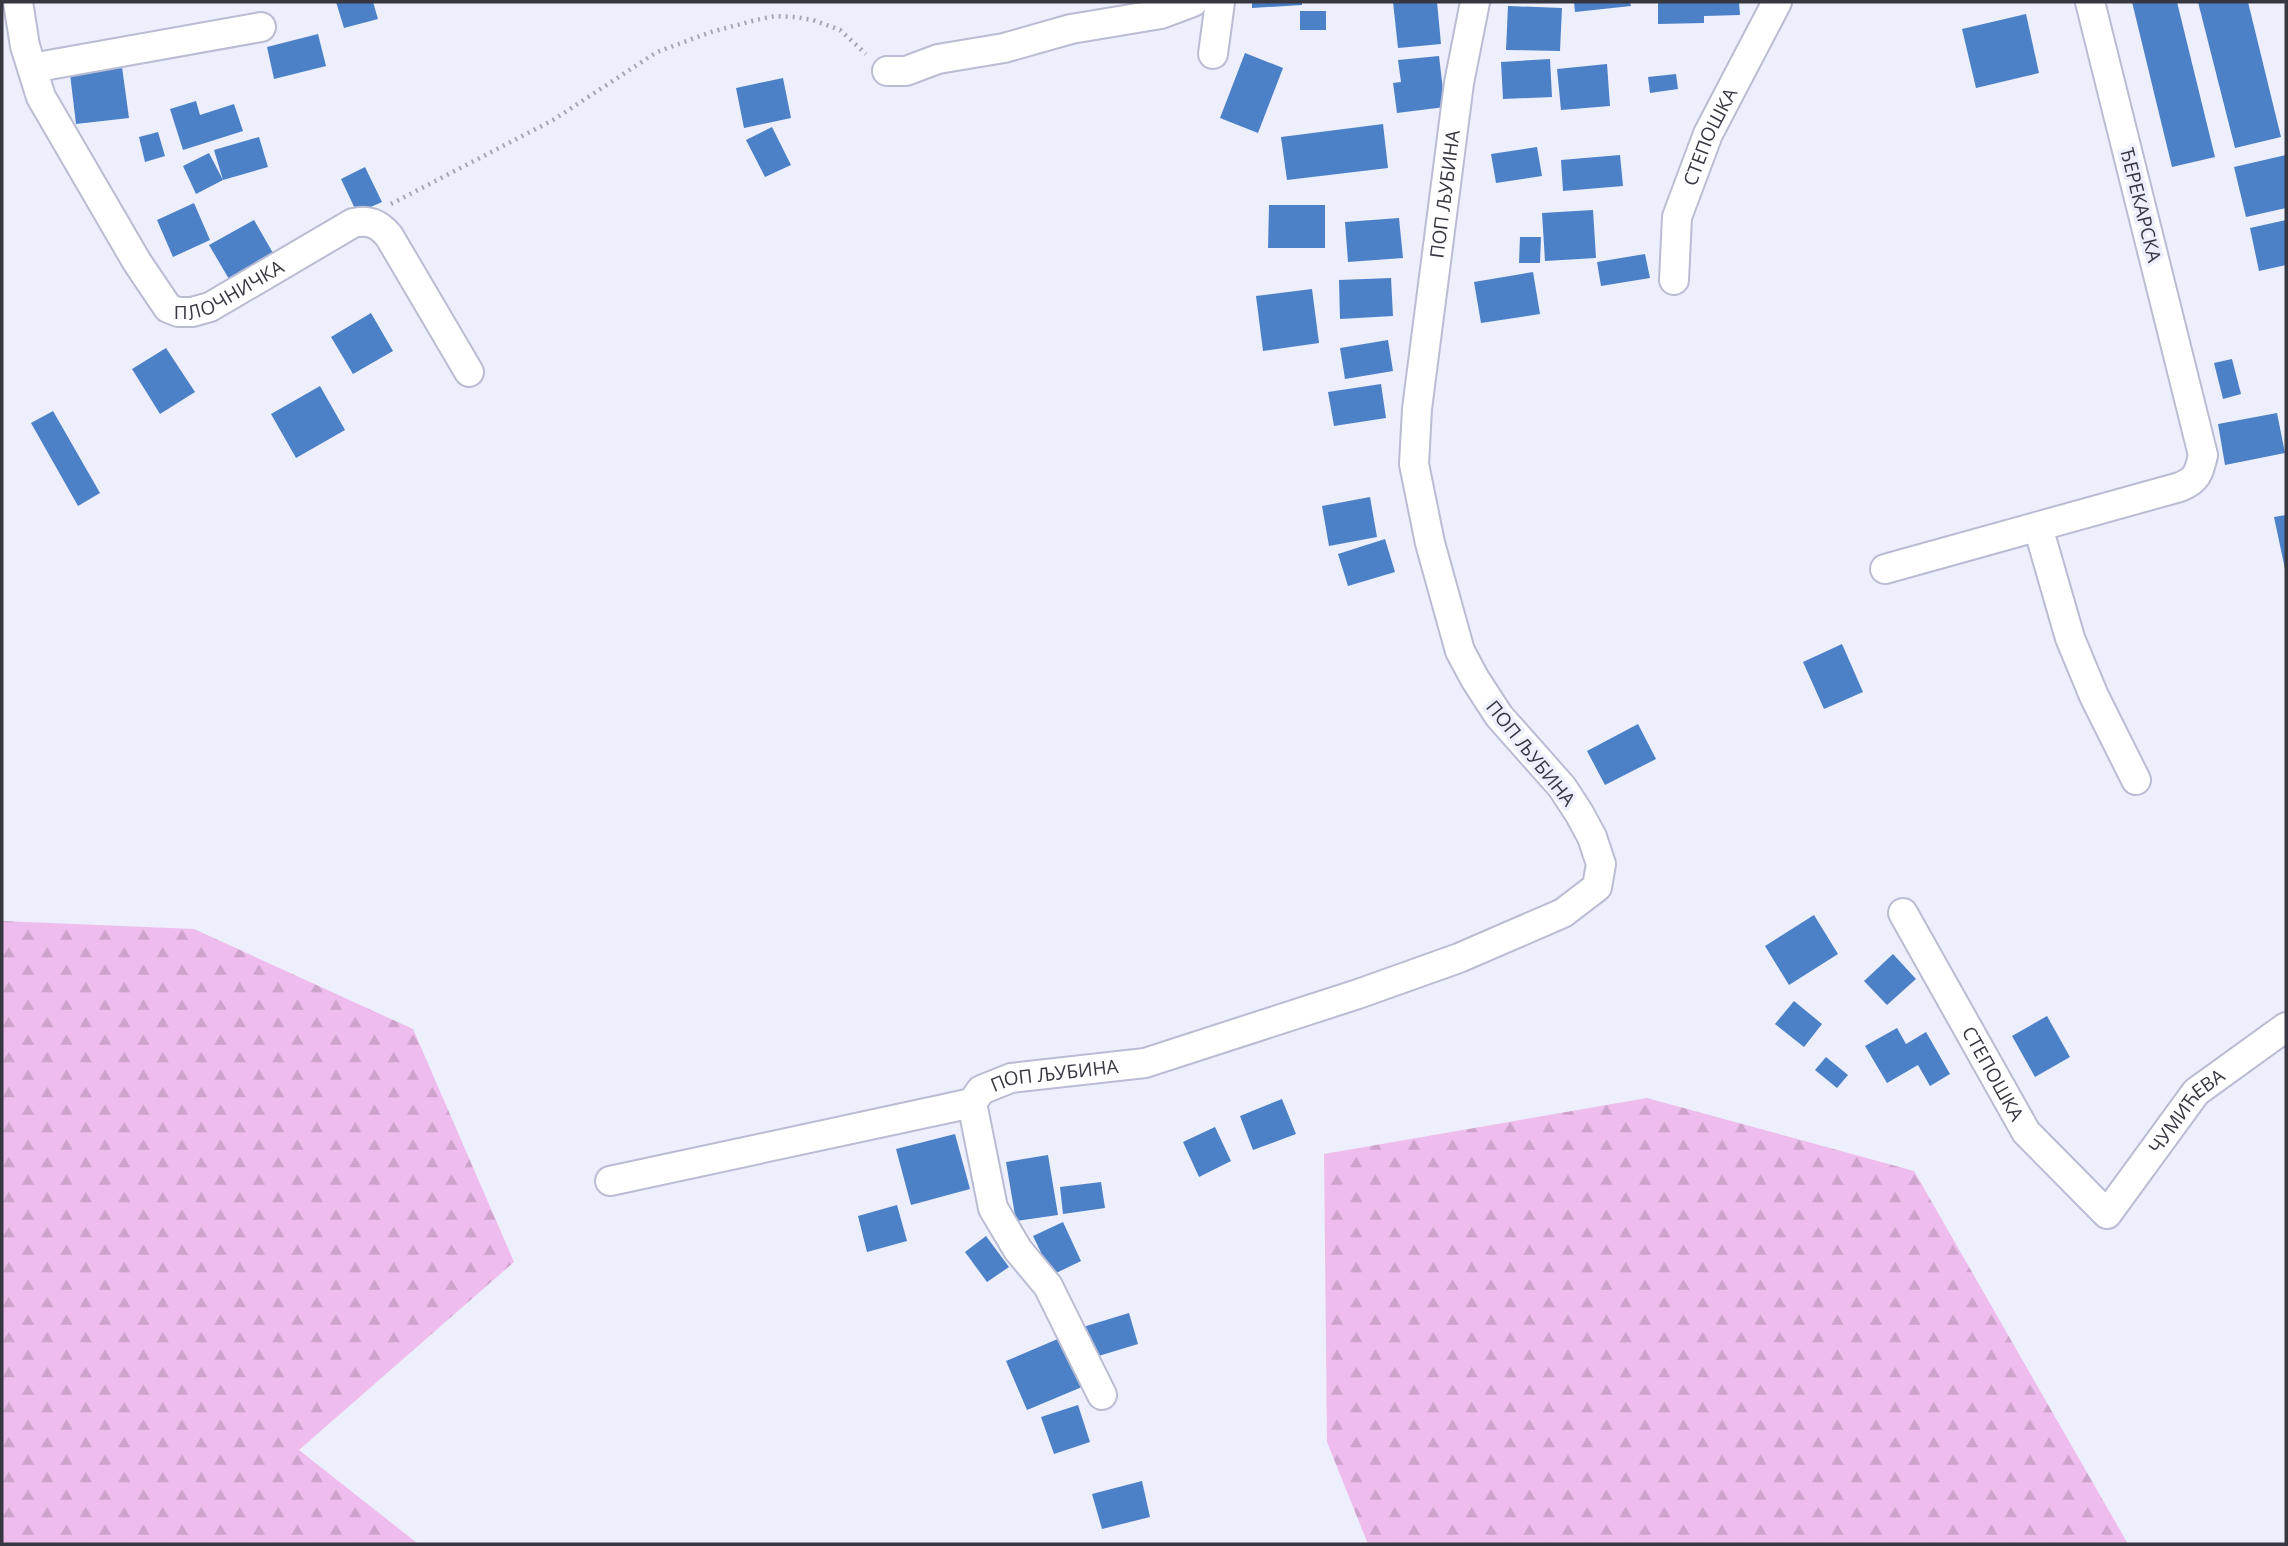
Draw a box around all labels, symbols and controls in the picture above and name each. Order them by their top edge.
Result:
street label: СТЕПОШКА [1677,83,1743,189]
street label: ПОП ЉУБИНА [1424,129,1466,260]
street label: ЂЕРЕКАРСКА [2114,145,2168,265]
street label: ПЛОЧНИЧКА [174,254,288,326]
street label: ПОП ЉУБИНА [1480,695,1582,811]
street label: СТЕПОШКА [1956,1021,2030,1126]
street label: ПОП ЉУБИНА [987,1053,1120,1098]
street label: ЧУМИЋЕВА [2142,1063,2230,1159]

